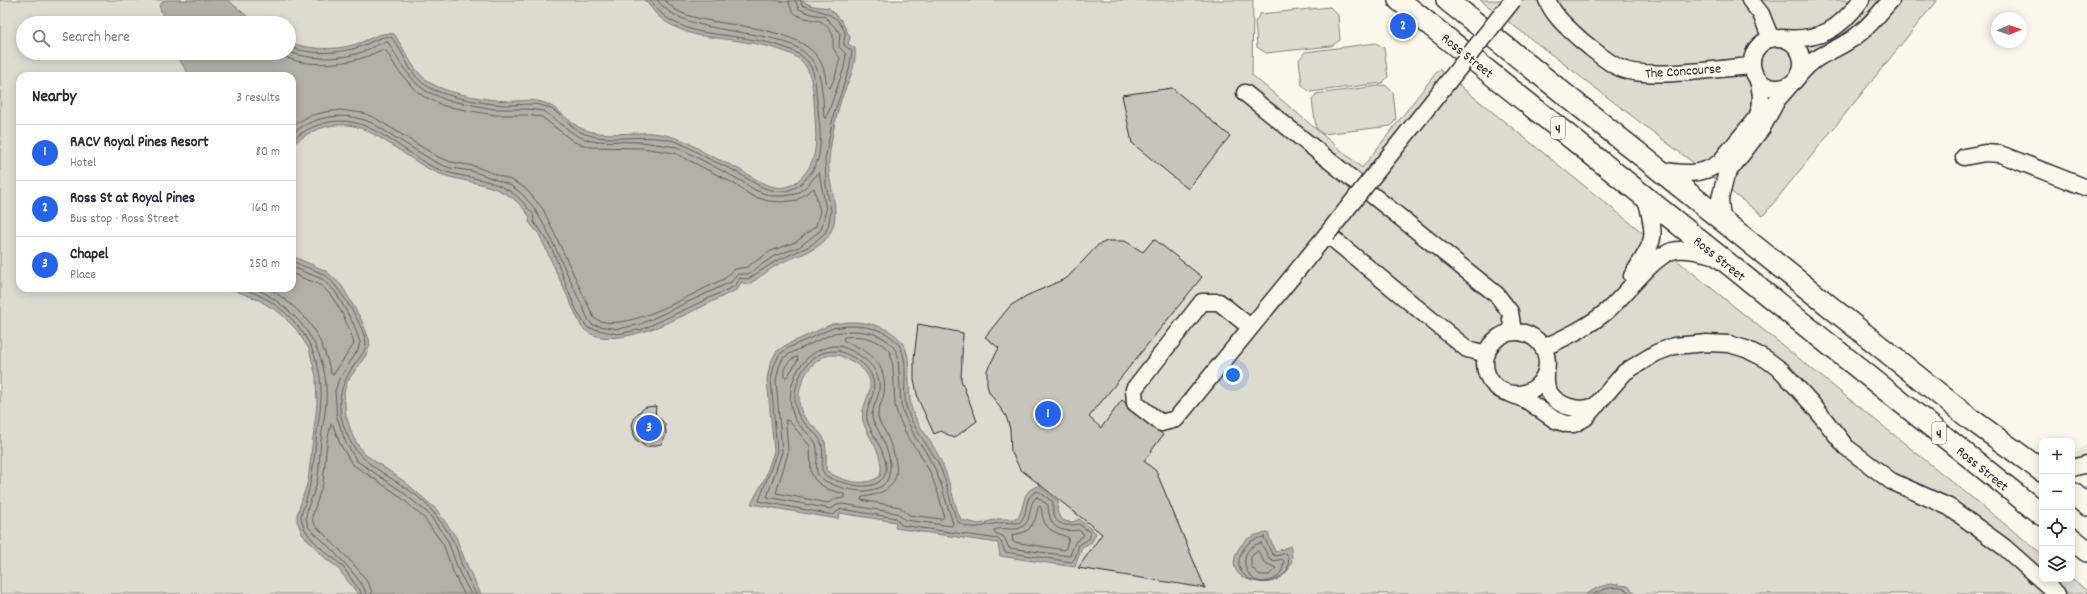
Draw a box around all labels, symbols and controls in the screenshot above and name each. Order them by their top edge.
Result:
pin: 2 [1390,11,1416,41]
north arrow [1991,12,2027,48]
search box [16,16,296,60]
icon: search [30,27,52,49]
text: Search here [62,27,130,49]
street label: Ross Street [1436,29,1497,84]
street label: The Concourse [1644,59,1722,85]
text: Nearby [32,86,76,110]
text: 3 results [236,89,280,108]
road number: 4 [1551,117,1565,139]
text: RACV Royal Pines Resort [70,132,208,154]
text: 1 [44,143,46,162]
text: 80 m [256,143,280,162]
text: Hotel [70,154,96,173]
text: Ross St at Royal Pines [70,188,195,210]
text: 2 [42,199,48,218]
text: 160 m [252,199,280,218]
text: Bus stop · Ross Street [70,210,179,229]
street label: Ross Street [1688,232,1749,287]
text: Chapel [70,244,108,266]
text: 3 [42,255,48,274]
text: 250 m [249,255,280,274]
text: Place [70,266,96,285]
your location [1223,365,1243,385]
pin: 1 [1035,399,1061,429]
pin: 3 [636,413,662,443]
road number: 4 [1932,422,1946,444]
map controls [2039,438,2075,582]
button: + [2039,438,2075,474]
street label: Ross Street [1951,442,2012,497]
button: − [2039,474,2075,510]
button: locate [2039,510,2075,546]
button: layers [2039,546,2075,582]

